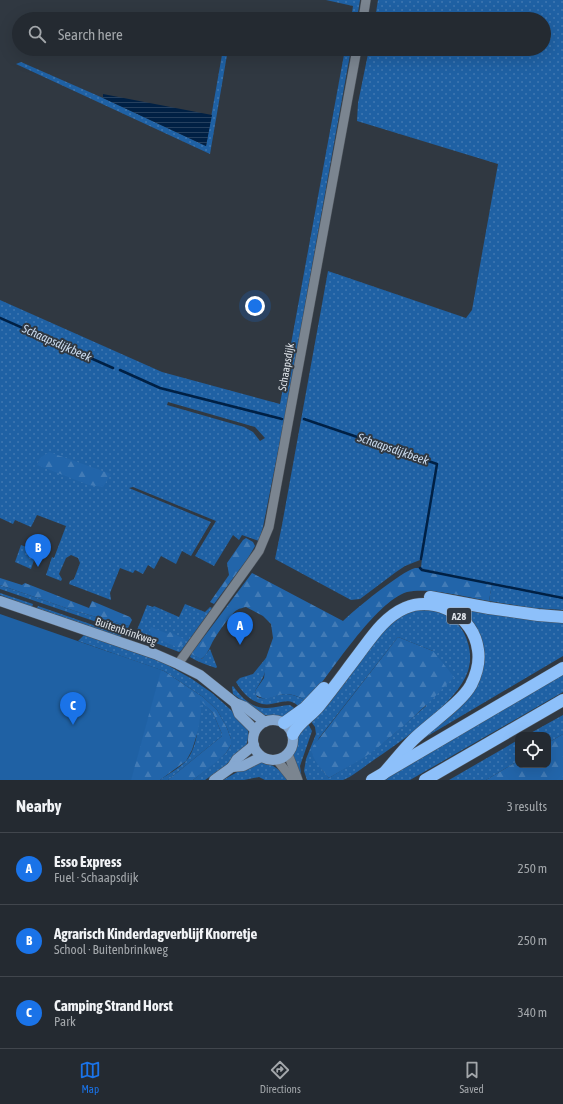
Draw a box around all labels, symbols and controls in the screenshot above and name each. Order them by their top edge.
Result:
search box [12,12,551,56]
icon: search [26,23,48,45]
text: Search here [58,26,123,43]
your location [245,296,265,316]
water label: Schaapsdijkbeek [19,321,95,365]
street label: Schaapsdijk [276,342,296,392]
water label: Schaapsdijkbeek [355,430,431,468]
pin: B [25,534,51,567]
road number: A28 [447,608,471,624]
pin: A [227,612,253,645]
street label: Buitenbrinkweg [94,615,158,647]
pin: C [60,692,86,725]
map controls [515,732,551,768]
button: locate [515,732,551,768]
text: Nearby [16,796,62,816]
text: 3 results [507,799,547,814]
text: Esso Express [54,853,121,870]
text: A [26,861,32,876]
text: 250 m [518,861,547,876]
text: Fuel · Schaapsdijk [54,870,138,885]
text: Agrarisch Kinderdagverblijf Knorretje [54,925,257,942]
text: B [26,933,32,948]
text: 250 m [518,933,547,948]
text: School · Buitenbrinkweg [54,942,168,957]
text: Camping Strand Horst [54,997,173,1014]
text: C [26,1005,32,1020]
text: 340 m [518,1005,547,1020]
text: Park [54,1014,76,1029]
tab: Map [79,1059,101,1095]
tab: Directions [260,1059,301,1095]
tab: Saved [459,1059,484,1095]

